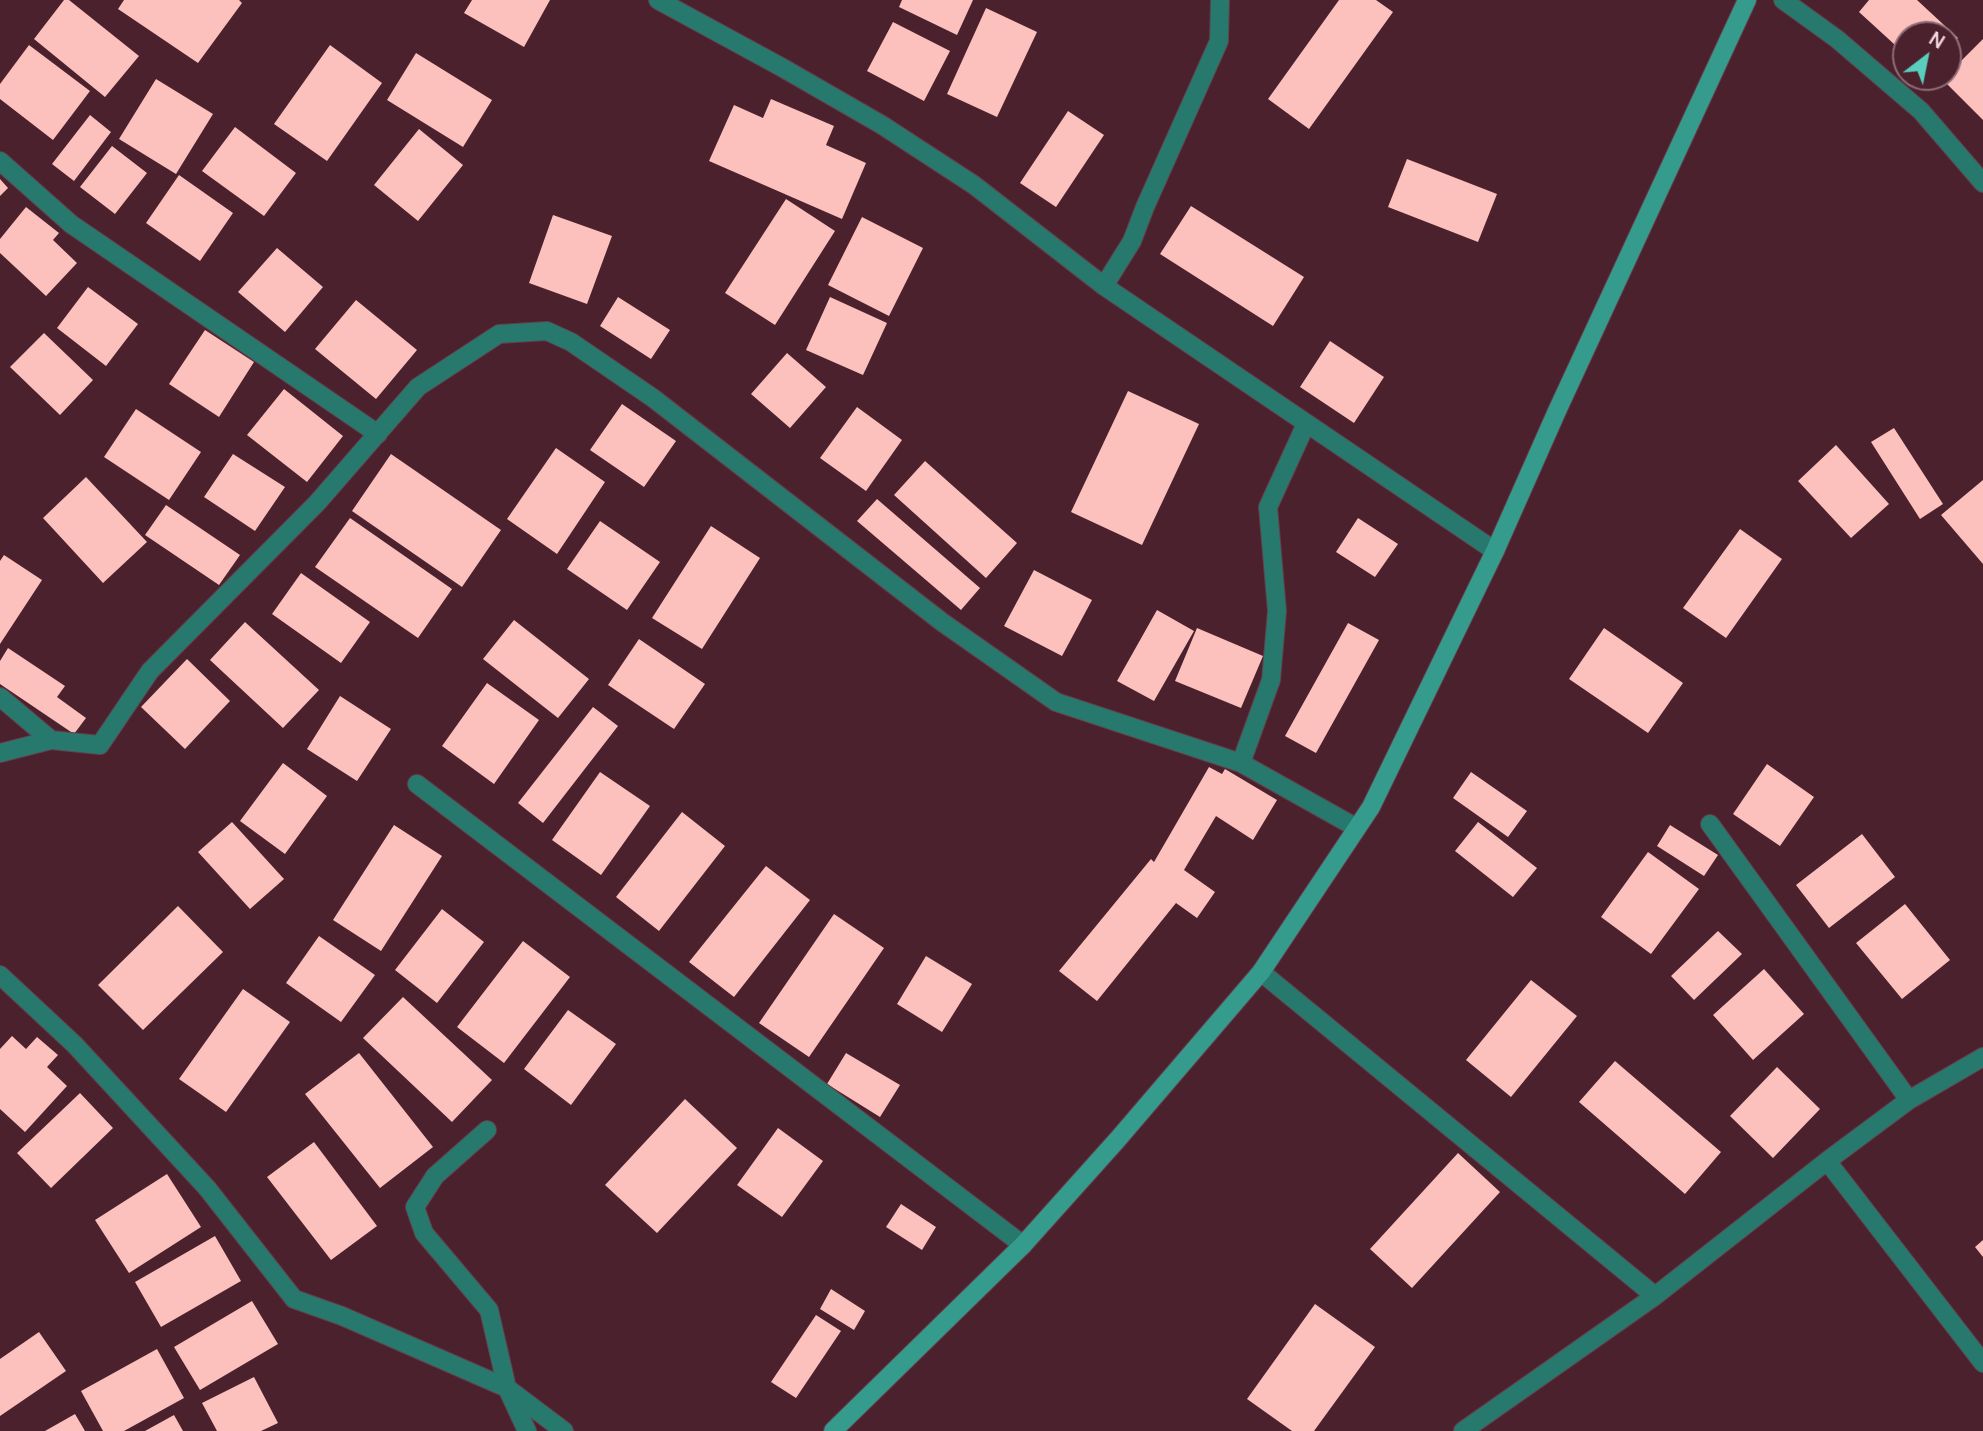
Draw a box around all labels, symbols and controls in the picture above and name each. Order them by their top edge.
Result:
north arrow [1892,21,1962,91]
text: N [1924,25,1950,55]

